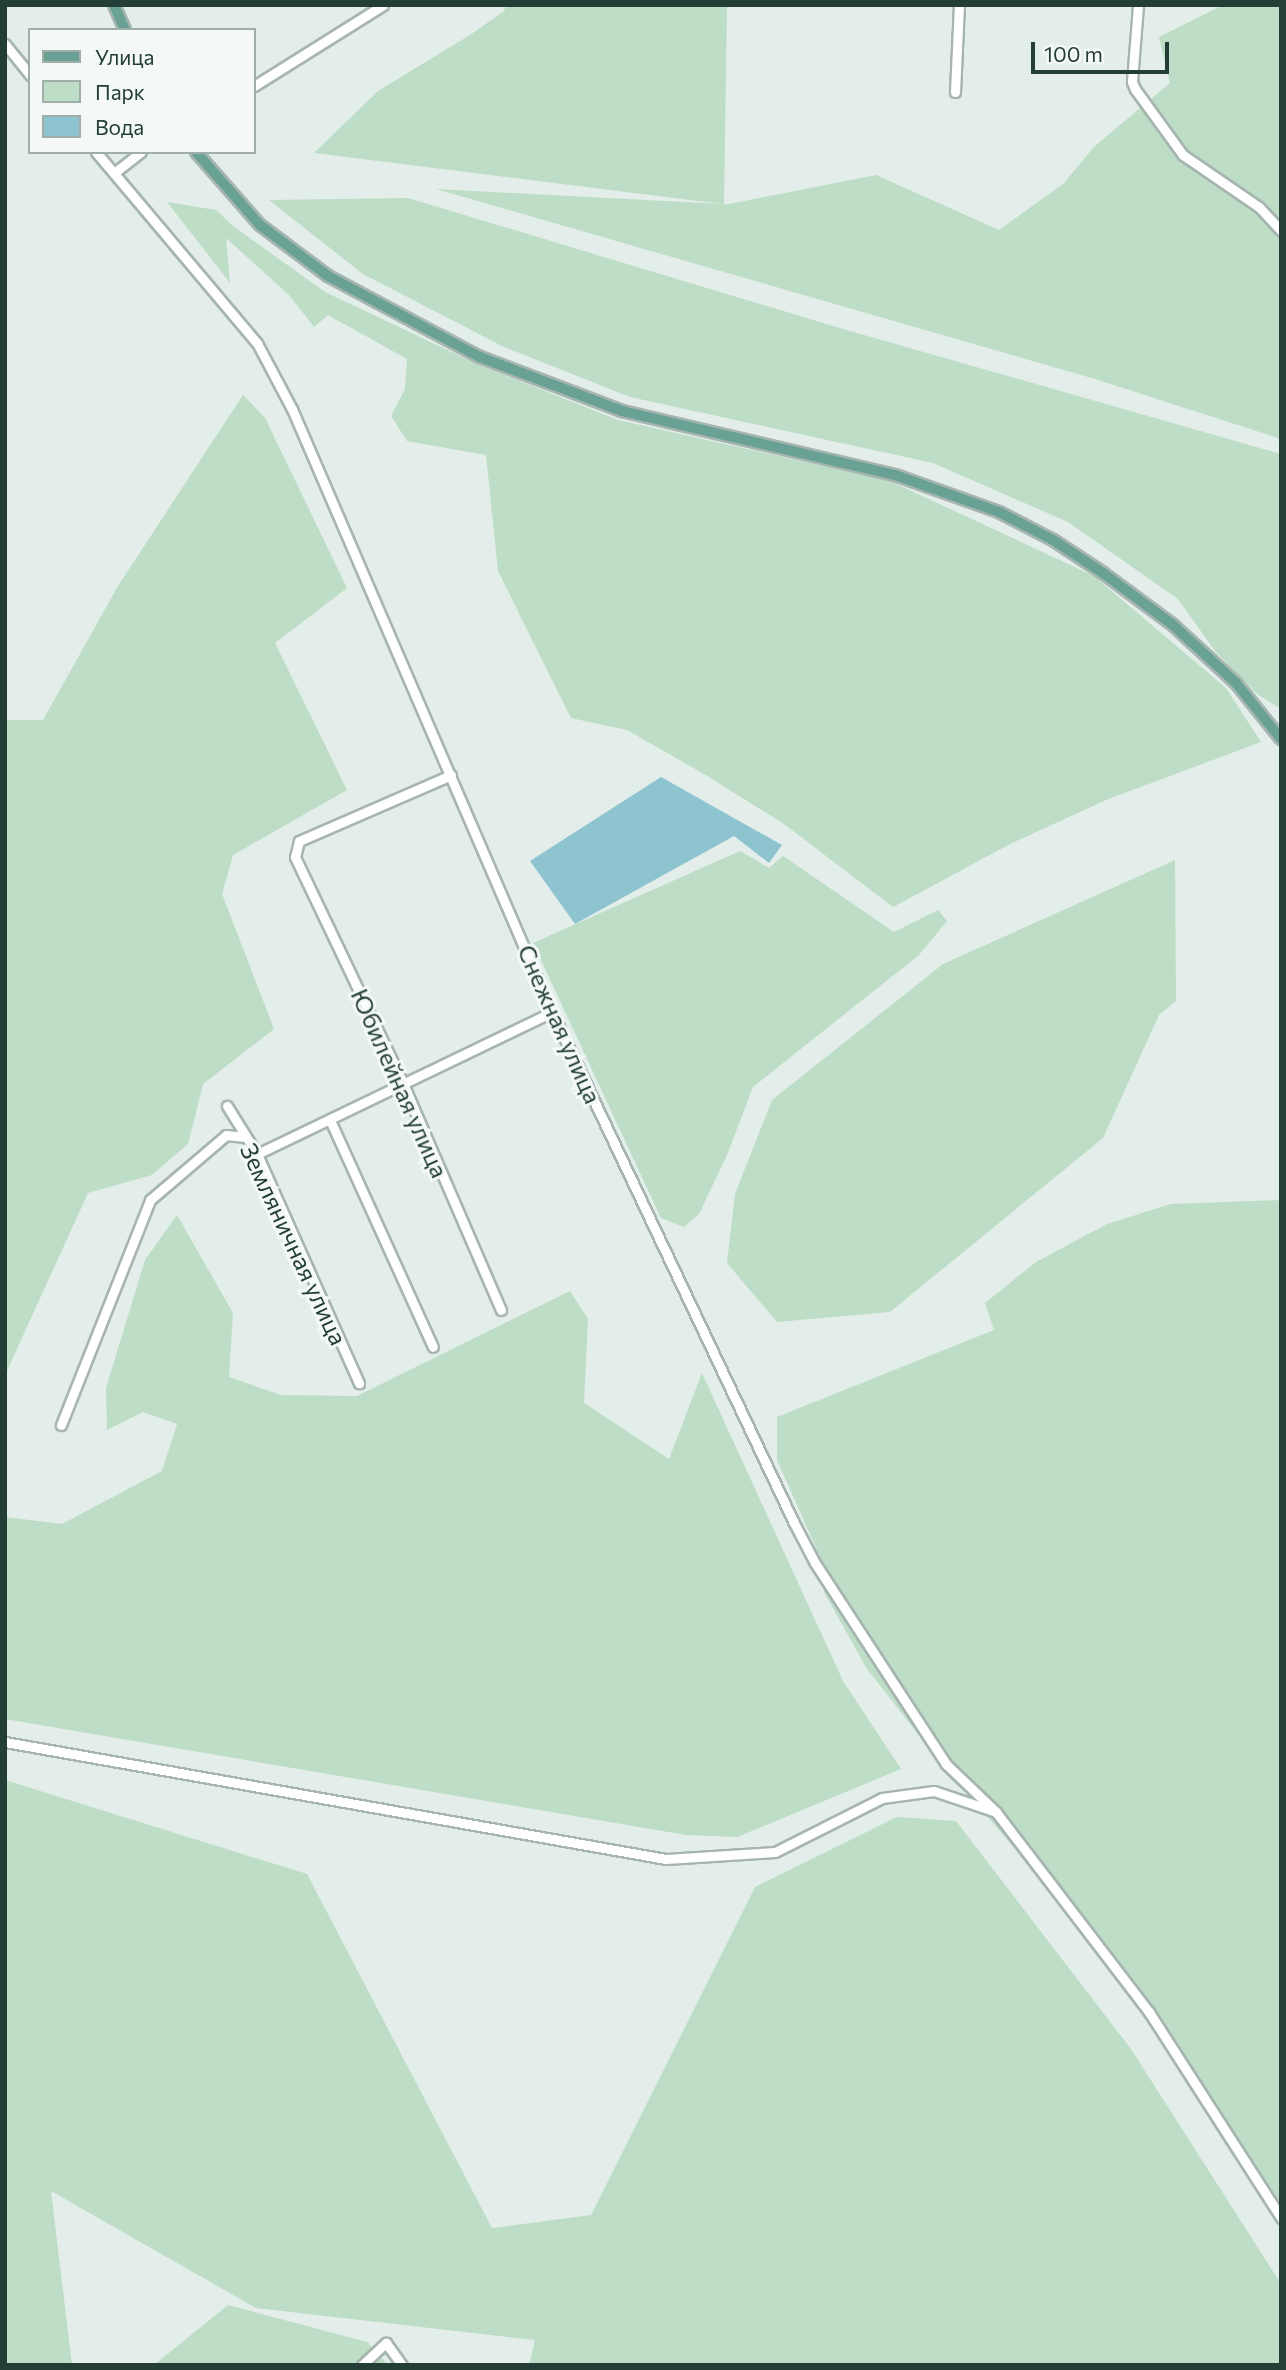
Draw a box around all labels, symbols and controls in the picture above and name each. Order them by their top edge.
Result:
legend [28,28,256,154]
scale bar [1034,28,1172,72]
text: 100 m [1044,41,1103,66]
text: Улица [95,44,154,69]
text: Парк [95,79,145,104]
text: Вода [95,114,144,139]
street label: Снежная улица [512,940,608,1108]
street label: Юбилейная улица [345,984,455,1182]
street label: Земляничная улица [235,1139,353,1349]

